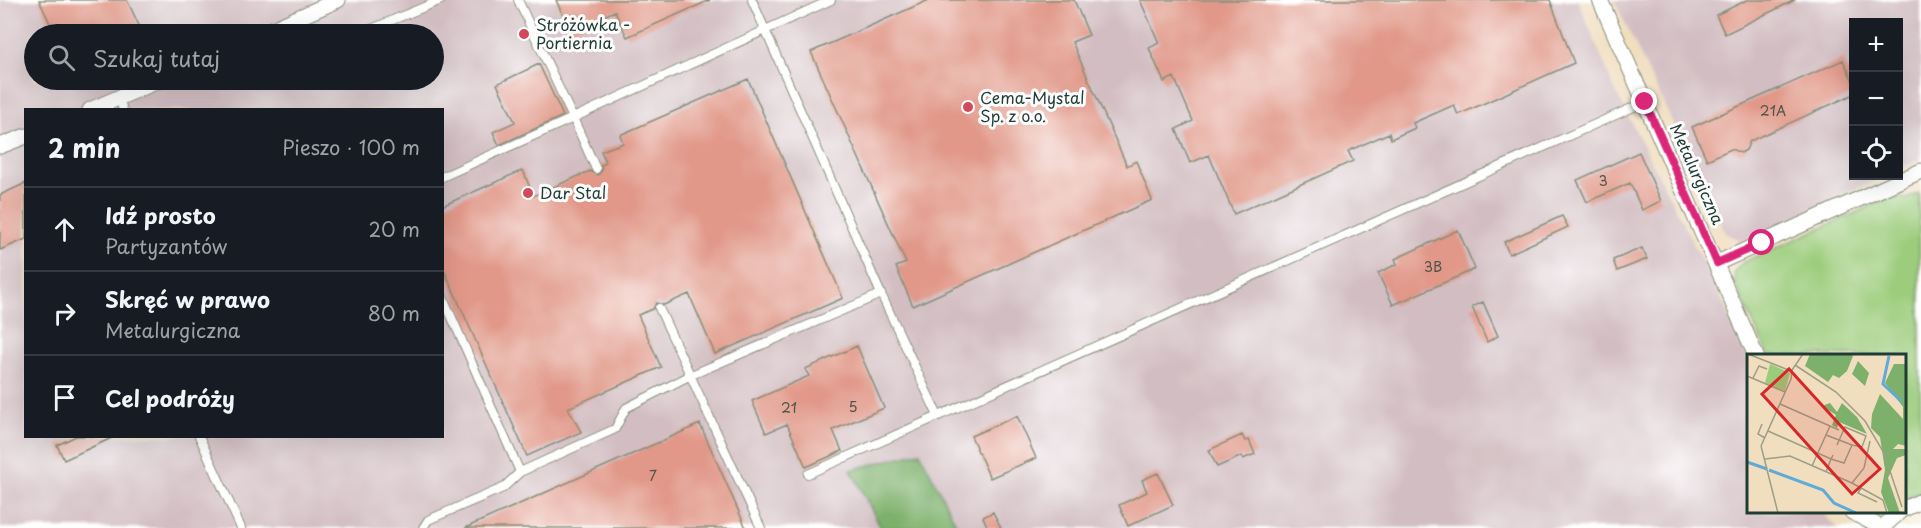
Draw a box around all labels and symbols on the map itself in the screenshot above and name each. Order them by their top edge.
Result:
place label: Stróżówka - Portiernia [536,12,631,54]
marker: Stróżówka - Portiernia [517,27,531,41]
place label: Cema-Mystal Sp. z o.o. [980,85,1085,127]
route end [1631,88,1657,114]
marker: Cema-Mystal Sp. z o.o. [961,100,975,114]
house number: 21A [1760,100,1786,121]
street label: Metalurgiczna [1665,119,1731,228]
house number: 3 [1598,170,1608,191]
place label: Dar Stal [540,180,606,204]
marker: Dar Stal [521,186,535,200]
route start [1748,229,1774,255]
house number: 3B [1424,256,1442,277]
inset map [1747,354,1906,513]
house number: 5 [848,396,858,417]
house number: 21 [781,397,797,418]
house number: 7 [649,465,657,486]

